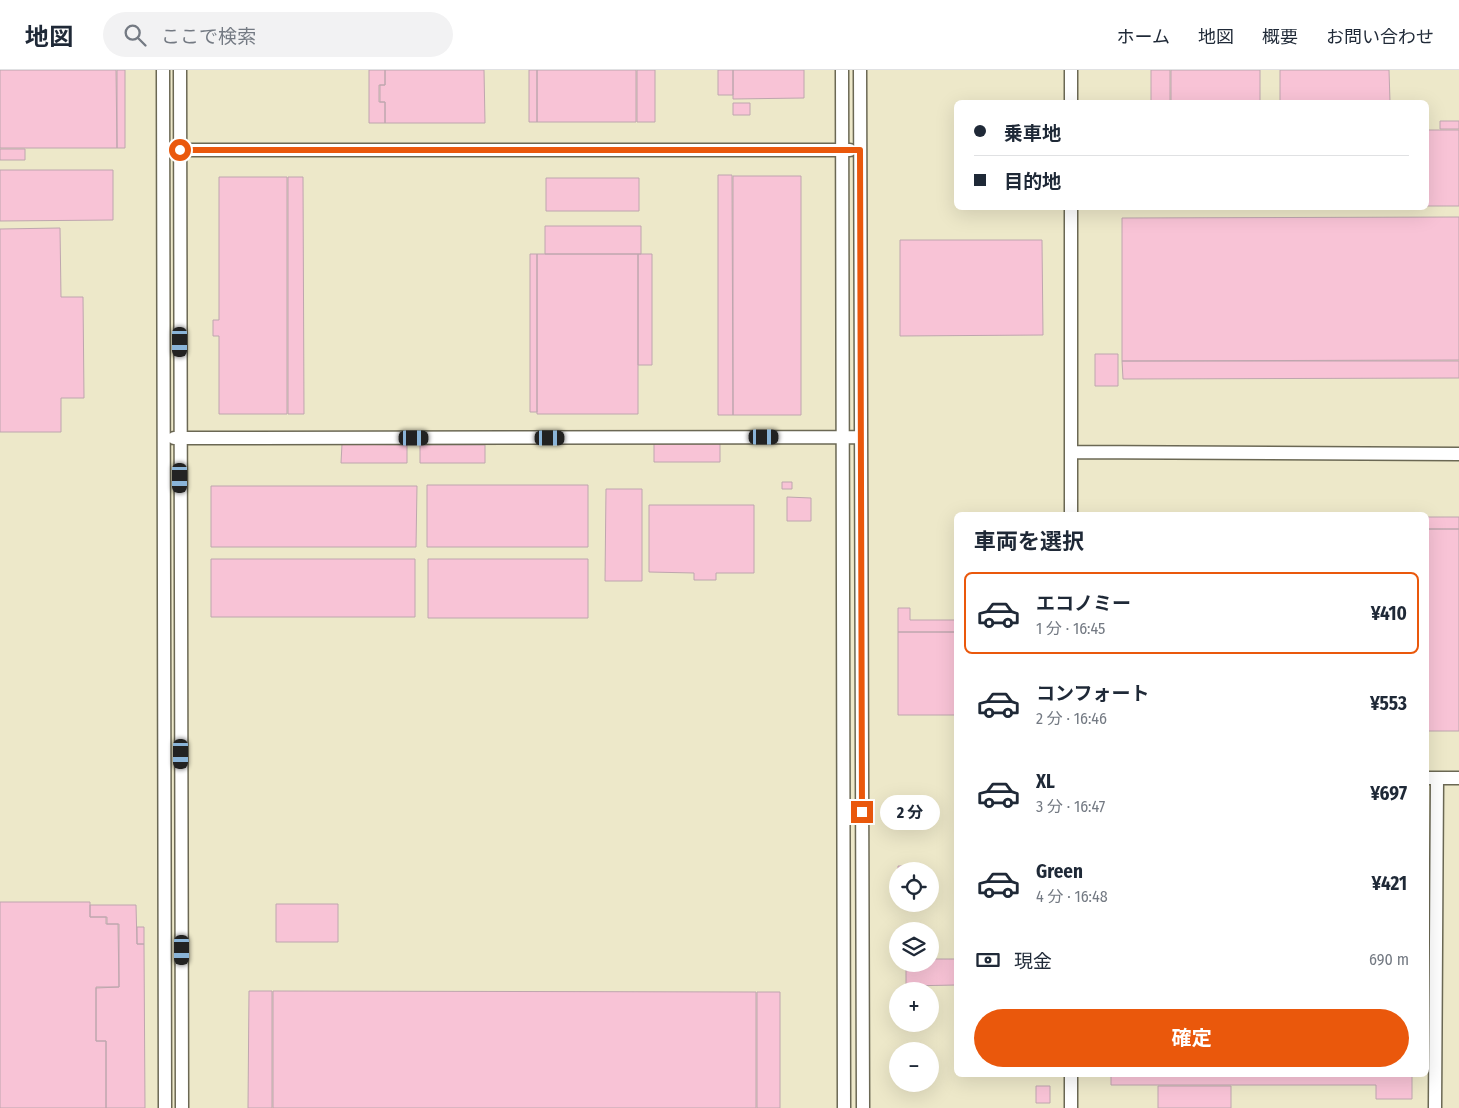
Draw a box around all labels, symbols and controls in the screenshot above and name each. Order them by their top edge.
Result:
search box [103,12,453,57]
icon: search [121,21,149,49]
text: 地図 [25,23,73,51]
text: ここで検索 [161,25,256,48]
text: ホーム [1117,26,1170,48]
text: 地図 [1198,26,1234,48]
text: 概要 [1262,26,1298,48]
text: お問い合わせ [1326,26,1434,48]
text: 乗車地 [1004,122,1061,145]
route start [169,139,191,161]
text: 目的地 [1004,170,1061,193]
car [172,327,187,357]
car [749,430,779,445]
car [399,431,429,446]
car [535,431,565,446]
car [172,463,187,493]
text: 車両を選択 [974,528,1084,555]
icon: car [976,591,1021,636]
text: エコノミー [1036,592,1131,615]
text: ¥410 [1371,602,1407,625]
text: 1 分 · 16:45 [1036,619,1105,638]
icon: car [976,681,1021,726]
text: コンフォート [1036,682,1149,705]
text: ¥553 [1370,692,1407,715]
text: 2 分 · 16:46 [1036,709,1107,728]
car [173,739,188,769]
text: XL [1036,770,1055,793]
icon: car [976,771,1021,816]
text: ¥697 [1370,782,1407,805]
callout: 2 分 [880,794,940,830]
text: 3 分 · 16:47 [1036,797,1105,816]
route end [851,801,873,823]
text: 2 分 [897,803,923,822]
text: Green [1036,860,1083,883]
icon: car [976,861,1021,906]
map controls [889,862,939,1092]
button: locate [889,862,939,912]
text: ¥421 [1371,872,1407,895]
text: 4 分 · 16:48 [1036,887,1108,906]
button: layers [889,922,939,972]
car [174,935,189,965]
icon: cash [974,946,1002,974]
text: 現金 [1014,950,1052,973]
text: 690 m [1369,950,1409,969]
button: + [889,982,939,1032]
button: 確定 [974,1009,1409,1067]
button: − [889,1042,939,1092]

